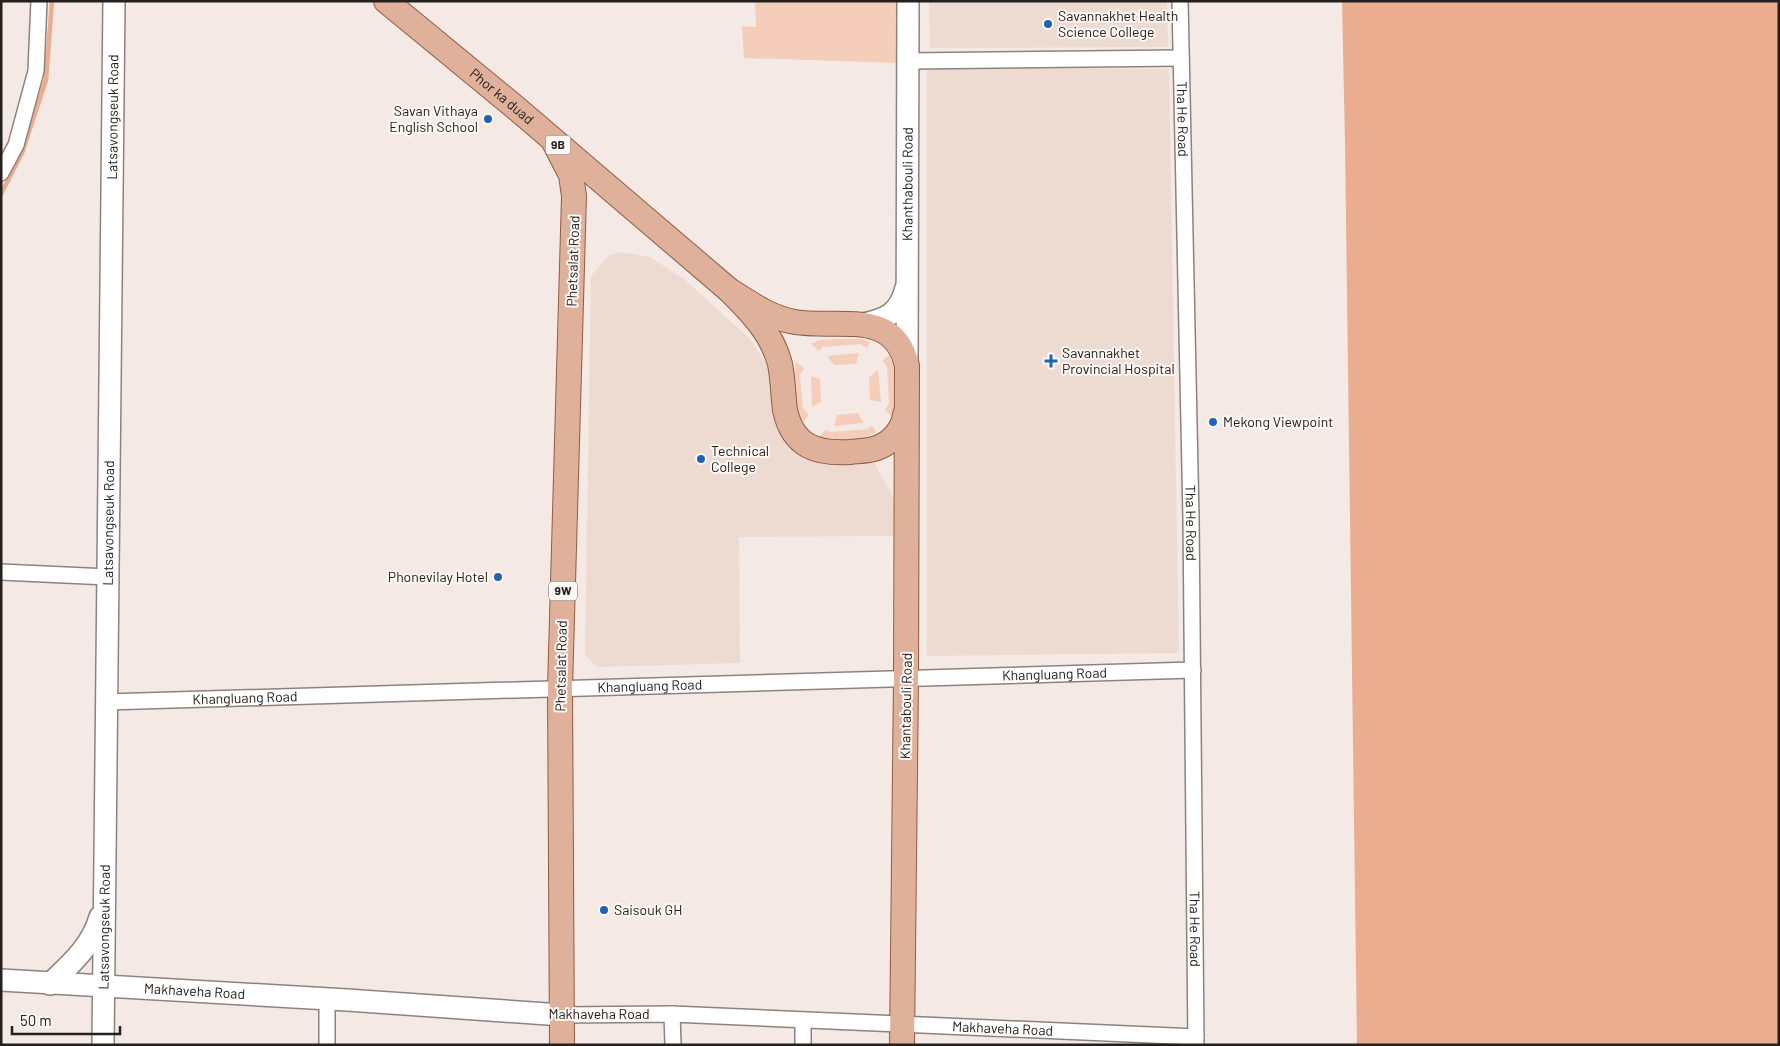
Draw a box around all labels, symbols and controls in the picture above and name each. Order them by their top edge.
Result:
place label: Savannakhet Health Science College [1058,7,1178,40]
marker: Savannakhet Health Science College [1042,18,1054,30]
street label: Latsavongseuk Road [103,54,121,180]
street label: Phor ka duad [467,65,538,128]
street label: Tha He Road [1174,81,1192,157]
place label: Savan Vithaya English School [389,102,478,135]
marker: Savan Vithaya English School [482,113,494,125]
street label: Khanthabouli Road [898,127,916,241]
road number: 9B [546,136,570,154]
street label: Phetsalat Road [562,215,583,307]
place label: Savannakhet Provincial Hospital [1062,344,1175,377]
marker: Savannakhet Provincial Hospital [1044,354,1058,368]
place label: Mekong Viewpoint [1223,413,1333,430]
marker: Mekong Viewpoint [1207,416,1219,428]
place label: Technical College [711,442,769,475]
marker: Technical College [695,453,707,465]
street label: Latsavongseuk Road [99,460,117,586]
street label: Tha He Road [1182,485,1200,561]
place label: Phonevilay Hotel [388,568,488,585]
marker: Phonevilay Hotel [492,571,504,583]
road number: 9W [549,582,577,600]
street label: Phetsalat Road [551,620,570,712]
street label: Khantabouli Road [896,653,915,759]
street label: Khangluang Road [1002,664,1107,684]
street label: Khangluang Road [597,675,703,696]
street label: Khangluang Road [192,687,298,707]
street label: Latsavongseuk Road [95,864,113,990]
street label: Tha He Road [1187,891,1204,967]
place label: Saisouk GH [614,901,682,918]
marker: Saisouk GH [598,904,610,916]
street label: Makhaveha Road [144,979,246,1002]
scale bar [12,1004,120,1036]
street label: Makhaveha Road [548,1005,650,1022]
text: 50 m [20,1011,52,1029]
street label: Makhaveha Road [952,1017,1054,1039]

